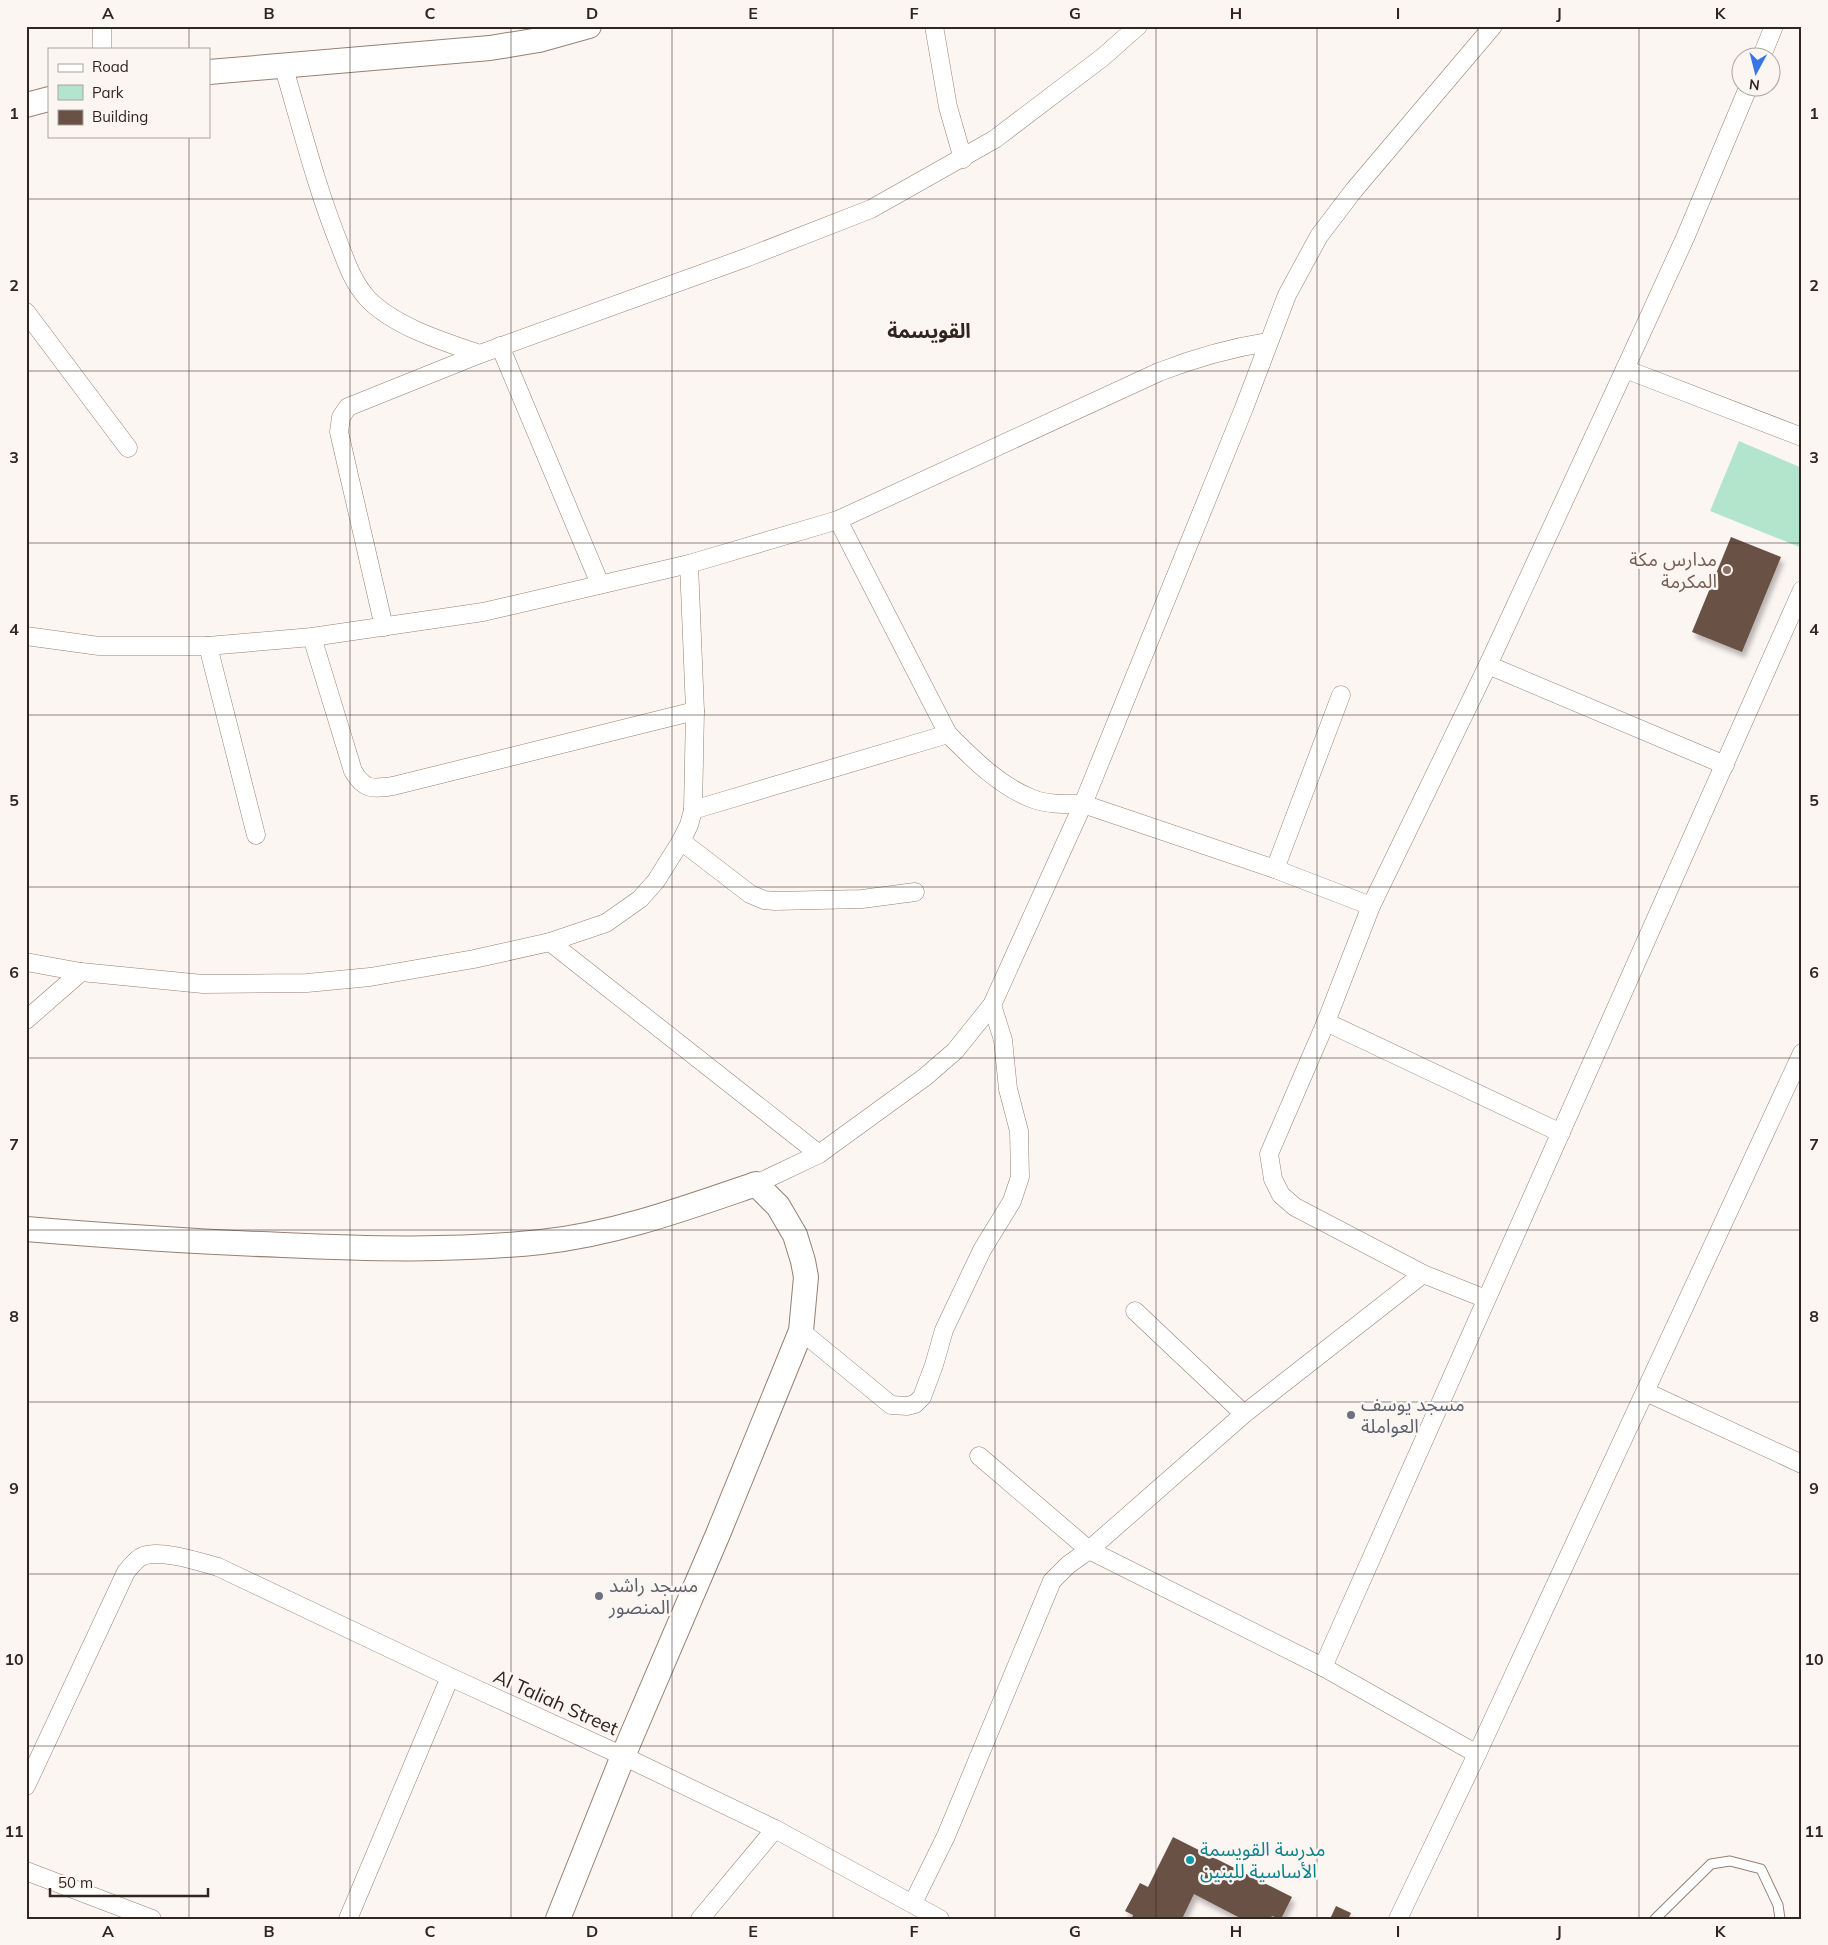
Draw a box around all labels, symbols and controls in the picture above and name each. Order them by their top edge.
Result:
text: A [102,3,114,23]
text: B [263,3,275,23]
text: C [425,3,436,23]
text: D [586,3,598,23]
text: E [748,3,758,23]
text: F [909,3,919,23]
text: G [1069,3,1081,23]
text: H [1230,3,1242,23]
text: I [1396,3,1400,23]
text: J [1556,3,1562,23]
text: K [1715,3,1727,23]
legend [48,48,210,138]
north arrow [1730,48,1780,98]
text: Road [92,57,129,76]
text: N [1748,75,1761,94]
text: Park [92,83,124,102]
text: 1 [9,103,19,123]
text: 1 [1809,103,1819,123]
text: Building [92,107,148,126]
text: 2 [9,275,19,295]
text: 2 [1809,275,1819,295]
district label: القويسمة [887,318,971,343]
text: 3 [9,447,19,467]
text: 3 [1809,447,1819,467]
place label: مدارس مكة المكرمة [1629,547,1717,593]
marker: مدارس مكة المكرمة [1721,564,1733,576]
text: 4 [9,619,19,639]
text: 4 [1809,619,1819,639]
text: 5 [9,790,19,810]
text: 5 [1809,790,1819,810]
text: 6 [9,962,19,982]
text: 6 [1809,962,1819,982]
text: 7 [9,1134,19,1154]
text: 7 [1809,1134,1819,1154]
text: 8 [9,1306,19,1326]
text: 8 [1809,1306,1819,1326]
place label: مسجد يوسف العواملة [1361,1392,1465,1438]
marker: مسجد يوسف العواملة [1345,1409,1357,1421]
text: 9 [9,1478,19,1498]
text: 9 [1809,1478,1819,1498]
place label: مسجد راشد المنصور [608,1573,698,1619]
marker: مسجد راشد المنصور [593,1590,605,1602]
text: 10 [4,1649,24,1669]
text: 10 [1804,1649,1824,1669]
street label: Al Taliah Street [490,1664,622,1740]
text: 11 [4,1821,24,1841]
text: 11 [1804,1821,1824,1841]
place label: مدرسة القويسمة الأساسية للبنين [1200,1837,1325,1883]
marker: مدرسة القويسمة الأساسية للبنين [1184,1854,1196,1866]
scale bar [50,1865,208,1897]
text: 50 m [58,1873,93,1892]
text: A [102,1921,114,1941]
text: B [263,1921,275,1941]
text: C [425,1921,436,1941]
text: D [586,1921,598,1941]
text: E [748,1921,758,1941]
text: F [909,1921,919,1941]
text: G [1069,1921,1081,1941]
text: H [1230,1921,1242,1941]
text: I [1396,1921,1400,1941]
text: J [1556,1921,1562,1941]
text: K [1715,1921,1727,1941]

